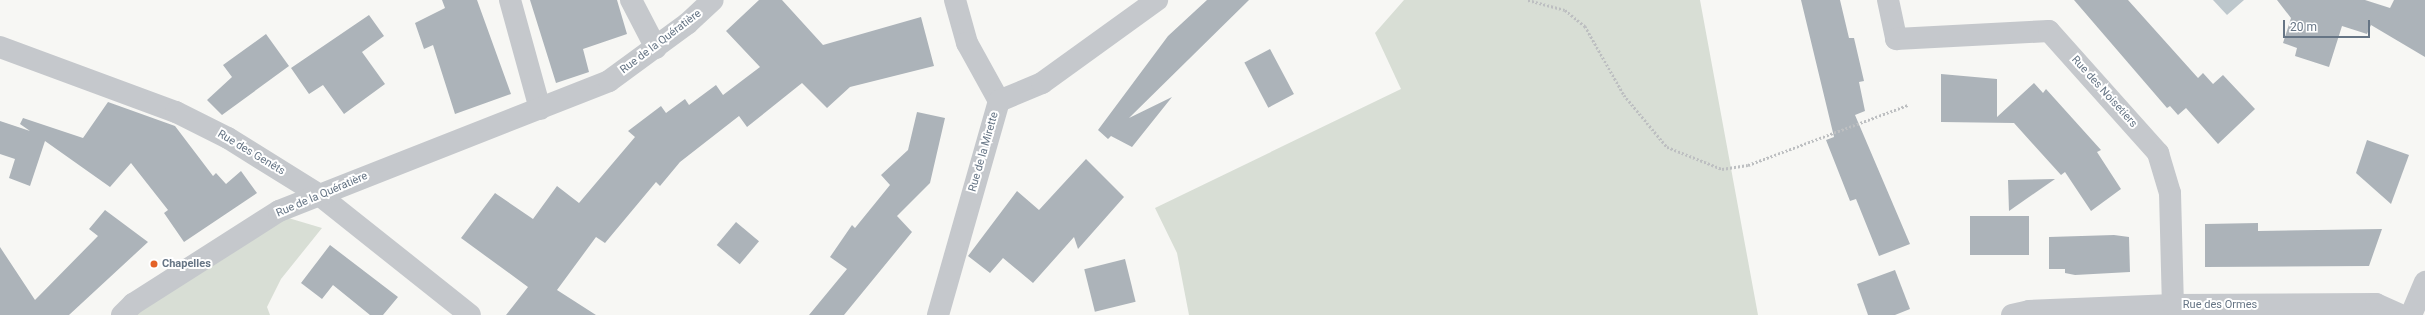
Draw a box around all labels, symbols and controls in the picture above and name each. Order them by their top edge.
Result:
street label: Rue de la Quératière [618,7,704,77]
scale bar [2285,12,2372,38]
text: 20 m [2290,20,2317,34]
street label: Rue des Noisetiers [2068,54,2140,130]
street label: Rue de la Mirette [966,111,1002,193]
street label: Rue des Genêts [215,128,287,178]
street label: Rue de la Quératière [274,170,370,220]
place label: Chapelles [162,257,211,271]
marker: Chapelles [149,259,159,269]
street label: Rue des Ormes [2183,298,2257,312]

